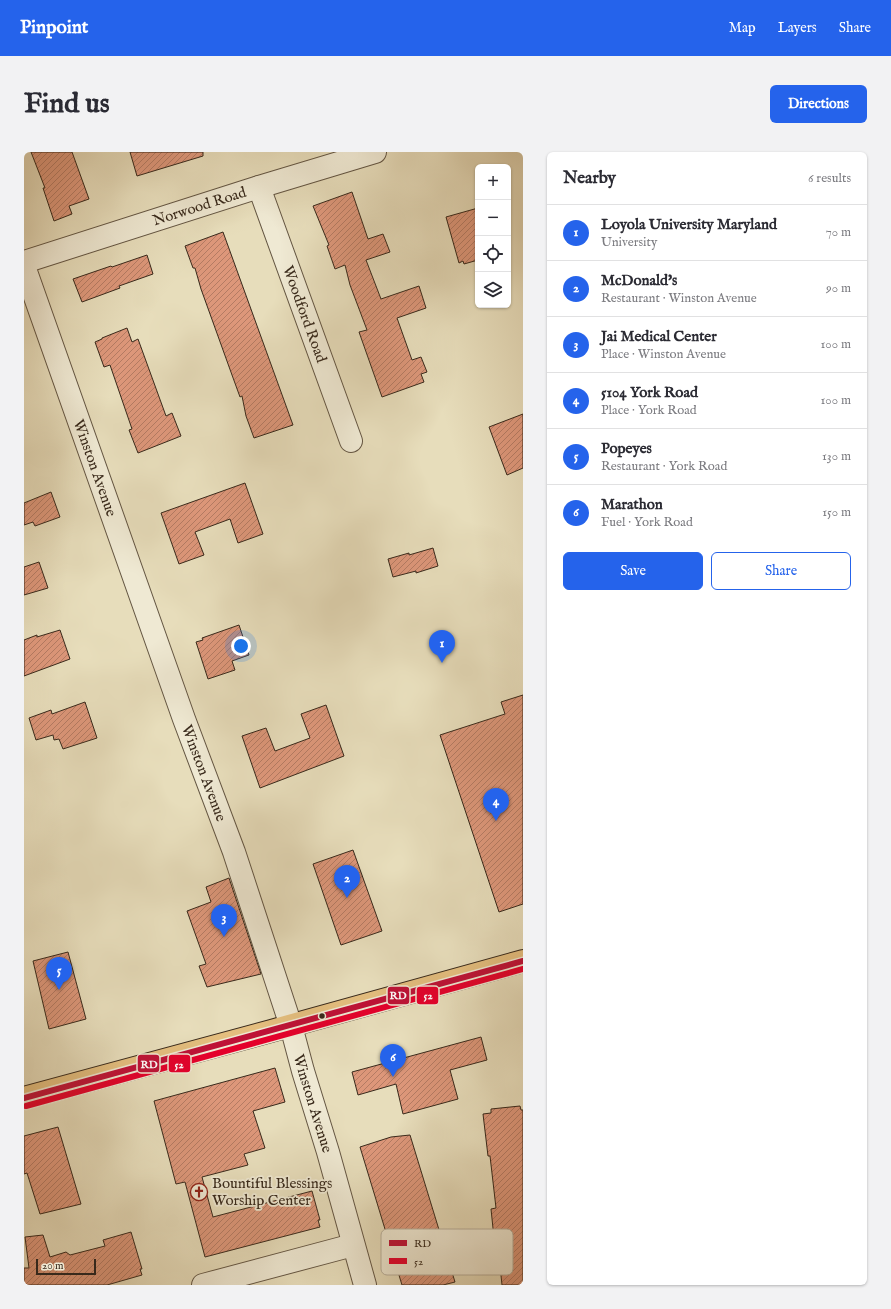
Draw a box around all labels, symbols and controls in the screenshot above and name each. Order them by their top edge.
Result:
text: Pinpoint [20,16,88,40]
text: Map [729,19,756,37]
text: Layers [778,19,817,37]
text: Share [839,19,871,37]
button: Directions [770,85,867,123]
text: Find us [24,87,110,122]
map controls [475,164,511,308]
button: + [475,164,511,200]
text: Nearby [563,168,616,189]
text: 6 results [808,170,851,187]
street label: Norwood Road [150,182,249,230]
button: − [475,200,511,236]
text: Loyola University Maryland [601,215,777,234]
text: 1 [574,224,578,241]
text: 70 m [826,224,851,241]
text: University [601,234,657,251]
button: locate [475,236,511,272]
street label: Woodford Road [279,263,332,366]
text: McDonald's [601,271,677,290]
button: layers [475,272,511,308]
text: 2 [573,280,579,297]
text: 90 m [826,280,851,297]
text: Restaurant · Winston Avenue [601,290,757,307]
text: Jai Medical Center [601,327,717,346]
text: 3 [574,336,578,353]
text: 100 m [821,336,851,353]
text: Place · Winston Avenue [601,346,726,363]
text: 5104 York Road [601,383,698,402]
text: 4 [573,392,579,409]
text: 100 m [821,392,851,409]
text: Place · York Road [601,402,697,419]
street label: Winston Avenue [69,417,121,519]
text: Popeyes [601,439,652,458]
text: 5 [574,448,578,465]
text: 130 m [822,448,851,465]
text: Restaurant · York Road [601,458,727,475]
text: Marathon [601,495,663,514]
text: 6 [573,504,579,521]
text: 150 m [822,504,851,521]
text: Fuel · York Road [601,514,693,531]
button: Save [563,552,703,590]
button: Share [711,552,851,590]
pin: 1 [429,630,455,663]
your location [231,636,251,656]
street label: Winston Avenue [177,722,231,824]
pin: 4 [483,788,509,821]
pin: 2 [334,865,360,898]
pin: 3 [211,904,237,937]
pin: 5 [46,957,72,990]
line badge: RD [387,986,410,1005]
line badge: 52 [416,986,439,1005]
text: RD [389,989,407,1003]
text: 52 [423,989,433,1003]
unlabelled marker [317,1011,327,1021]
pin: 6 [380,1044,406,1077]
street label: Winston Avenue [289,1052,337,1155]
line badge: RD [137,1054,160,1073]
line badge: 52 [168,1054,191,1073]
text: RD [140,1058,158,1072]
text: 52 [174,1058,184,1072]
place label: Bountiful Blessings Worship Center [212,1174,332,1210]
church icon: Bountiful Blessings Worship Center [189,1182,209,1202]
legend [381,1229,513,1275]
text: RD [414,1237,431,1251]
text: 52 [414,1255,423,1269]
scale bar [36,1257,96,1276]
text: 20 m [42,1259,63,1273]

